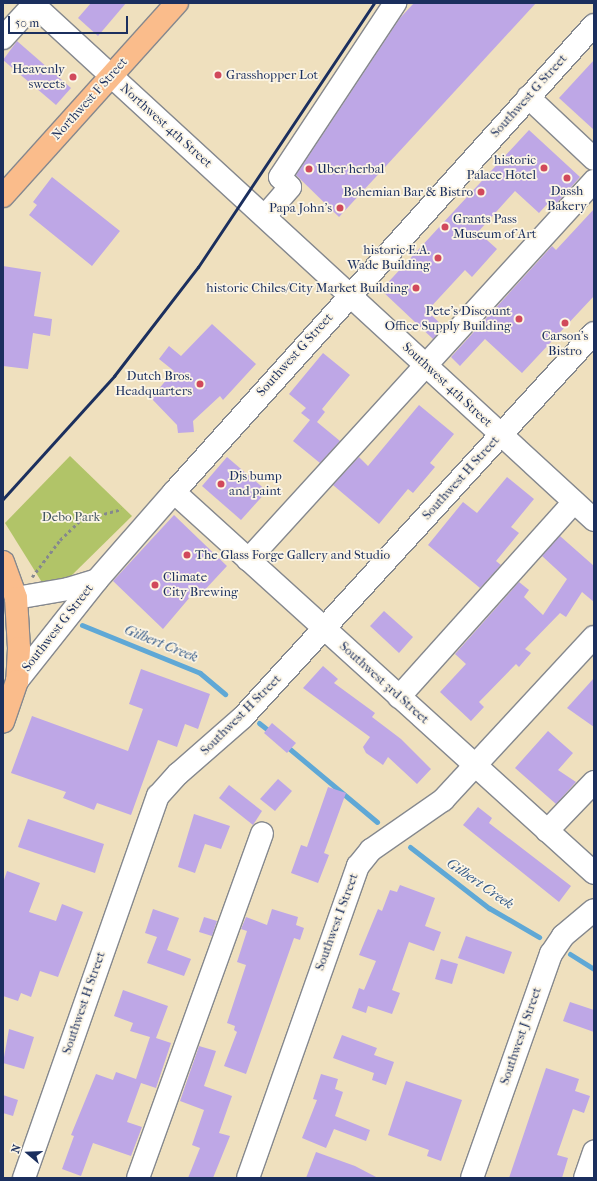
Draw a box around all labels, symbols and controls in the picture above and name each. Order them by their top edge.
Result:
scale bar [10,8,130,34]
text: 50 m [15,16,39,30]
street label: Southwest G Street [488,51,570,141]
street label: Northwest F Street [49,55,131,143]
place label: Heavenly sweets [12,62,65,93]
place label: Grasshopper Lot [226,67,318,83]
marker: Grasshopper Lot [213,70,223,80]
marker: Heavenly sweets [68,72,78,82]
street label: Northwest 4th Street [117,81,215,171]
place label: historic Palace Hotel [466,153,536,184]
place label: Uber herbal [317,161,384,177]
marker: historic Palace Hotel [539,163,549,173]
marker: Uber herbal [304,164,314,174]
marker: Dassh Bakery [562,173,572,183]
place label: Bohemian Bar & Bistro [343,184,473,200]
place label: Dassh Bakery [547,184,587,215]
marker: Bohemian Bar & Bistro [476,187,486,197]
place label: Papa John's [269,200,332,216]
marker: Papa John's [335,203,345,213]
place label: Grants Pass Museum of Art [453,212,536,243]
marker: Grants Pass Museum of Art [440,222,450,232]
place label: historic E.A. Wade Building [347,243,430,274]
marker: historic E.A. Wade Building [433,253,443,263]
place label: historic Chiles/City Market Building [206,280,408,296]
marker: historic Chiles/City Market Building [411,283,421,293]
place label: Pete's Discount Office Supply Building [385,304,511,335]
street label: Southwest G Street [254,310,336,400]
marker: Pete's Discount Office Supply Building [514,314,524,324]
marker: Carson's Bistro [560,318,570,328]
place label: Carson's Bistro [542,329,588,360]
street label: Southwest 4th Street [399,339,495,431]
place label: Dutch Bros. Headquarters [115,369,192,400]
marker: Dutch Bros. Headquarters [195,379,205,389]
street label: Southwest H Street [419,433,503,523]
place label: Djs bump and paint [229,469,282,500]
marker: Djs bump and paint [216,479,226,489]
park label: Debo Park [42,509,100,525]
place label: The Glass Forge Gallery and Studio [195,547,390,563]
marker: The Glass Forge Gallery and Studio [182,550,192,560]
place label: Climate City Brewing [163,570,238,601]
marker: Climate City Brewing [150,580,160,590]
street label: Southwest G Street [19,581,97,675]
water label: Gilbert Creek [122,622,200,666]
street label: Southwest 3rd Street [336,639,432,727]
street label: Southwest H Street [197,671,285,759]
water label: Gilbert Creek [443,855,517,913]
street label: Southwest I Street [312,871,362,973]
street label: Southwest H Street [59,950,109,1056]
street label: Southwest J Street [497,985,545,1087]
north arrow [8,1133,48,1173]
text: N [9,1143,24,1155]

